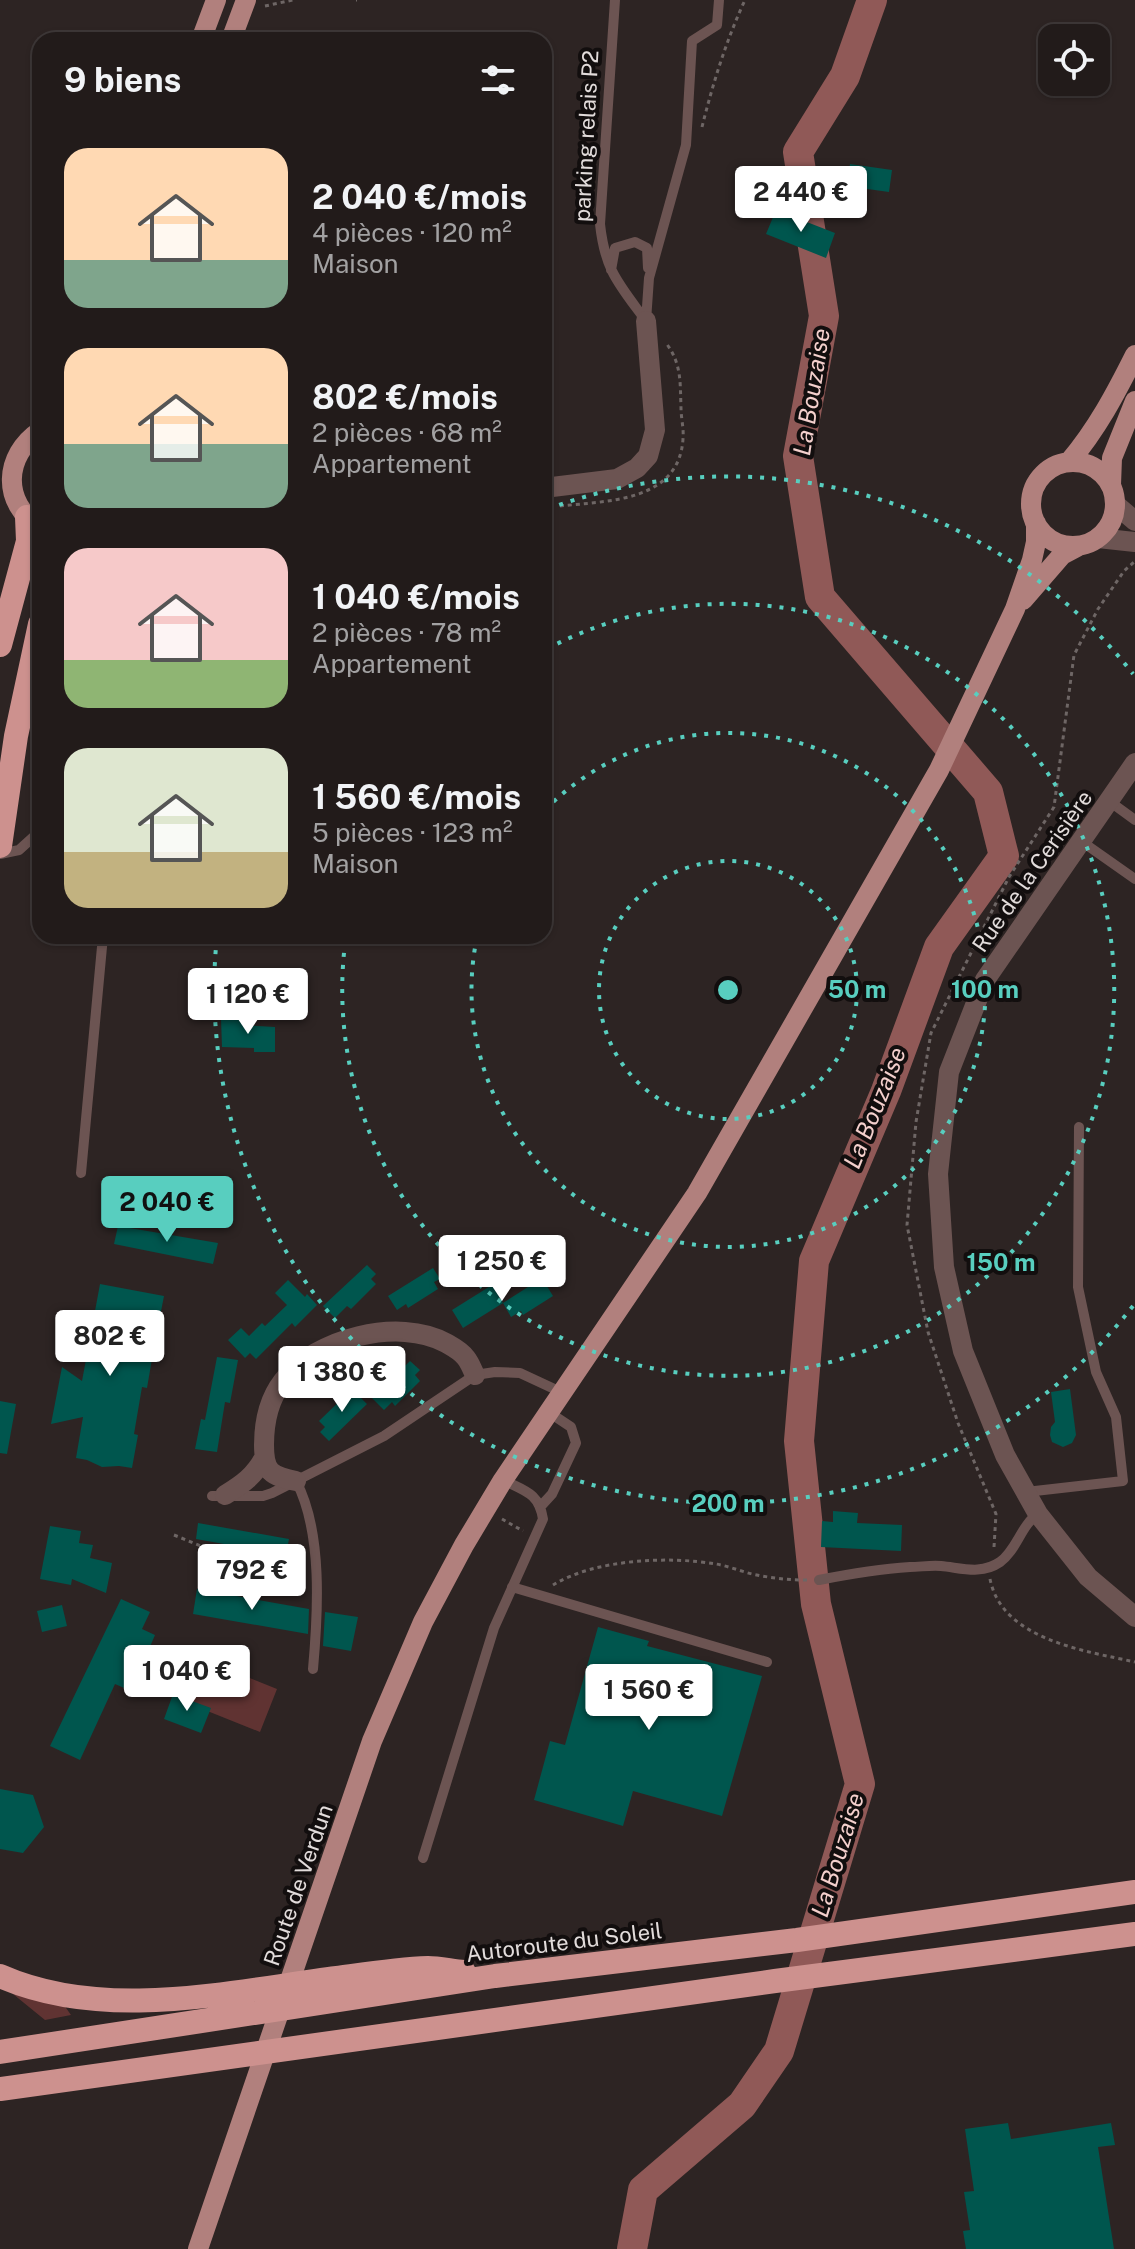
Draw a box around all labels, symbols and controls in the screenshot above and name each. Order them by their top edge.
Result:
map controls [1038,24,1110,96]
button: locate [1038,24,1110,96]
street label: parking relais P2 [569,49,603,223]
icon: filters [476,58,520,102]
text: 9 biens [64,60,181,100]
pin: 2 440 € [727,166,875,234]
text: 2 440 € [753,176,849,207]
text: 2 040 €/mois [312,177,527,217]
icon: home [128,180,224,276]
text: 4 pièces · 120 m² [312,217,512,248]
text: Maison [312,248,399,279]
water label: La Bouzaise [787,326,835,457]
text: 802 €/mois [312,377,498,417]
icon: home [128,380,224,476]
text: 2 pièces · 68 m² [312,417,502,448]
text: Appartement [312,448,472,479]
text: 1 040 €/mois [312,577,520,617]
icon: home [128,580,224,676]
text: 2 pièces · 78 m² [312,617,501,648]
text: Appartement [312,648,472,679]
text: 1 560 €/mois [312,777,521,817]
icon: home [128,780,224,876]
street label: Rue de la Cerisière [966,785,1098,957]
text: 5 pièces · 123 m² [312,817,513,848]
text: Maison [312,848,399,879]
pin: 1 120 € [174,968,322,1036]
text: 50 m [828,975,886,1003]
text: 100 m [951,975,1019,1003]
centre of rings [714,976,742,1004]
text: 1 120 € [206,978,290,1009]
water label: La Bouzaise [837,1043,911,1172]
pin: 2 040 € [93,1176,241,1244]
text: 2 040 € [119,1186,215,1217]
pin: 1 250 € [428,1235,576,1303]
text: 1 250 € [457,1245,547,1276]
text: 150 m [967,1248,1035,1276]
pin: 802 € [54,1310,166,1378]
text: 802 € [73,1320,147,1351]
pin: 1 380 € [268,1346,416,1414]
text: 1 380 € [296,1356,388,1387]
text: 200 m [691,1489,765,1517]
pin: 792 € [196,1544,308,1612]
text: 792 € [216,1554,288,1585]
pin: 1 040 € [113,1645,261,1713]
text: 1 040 € [142,1655,232,1686]
pin: 1 560 € [575,1664,723,1732]
text: 1 560 € [603,1674,695,1705]
water label: La Bouzaise [805,1789,869,1920]
street label: Route de Verdun [258,1801,338,1969]
street label: Autoroute du Soleil [464,1917,664,1967]

